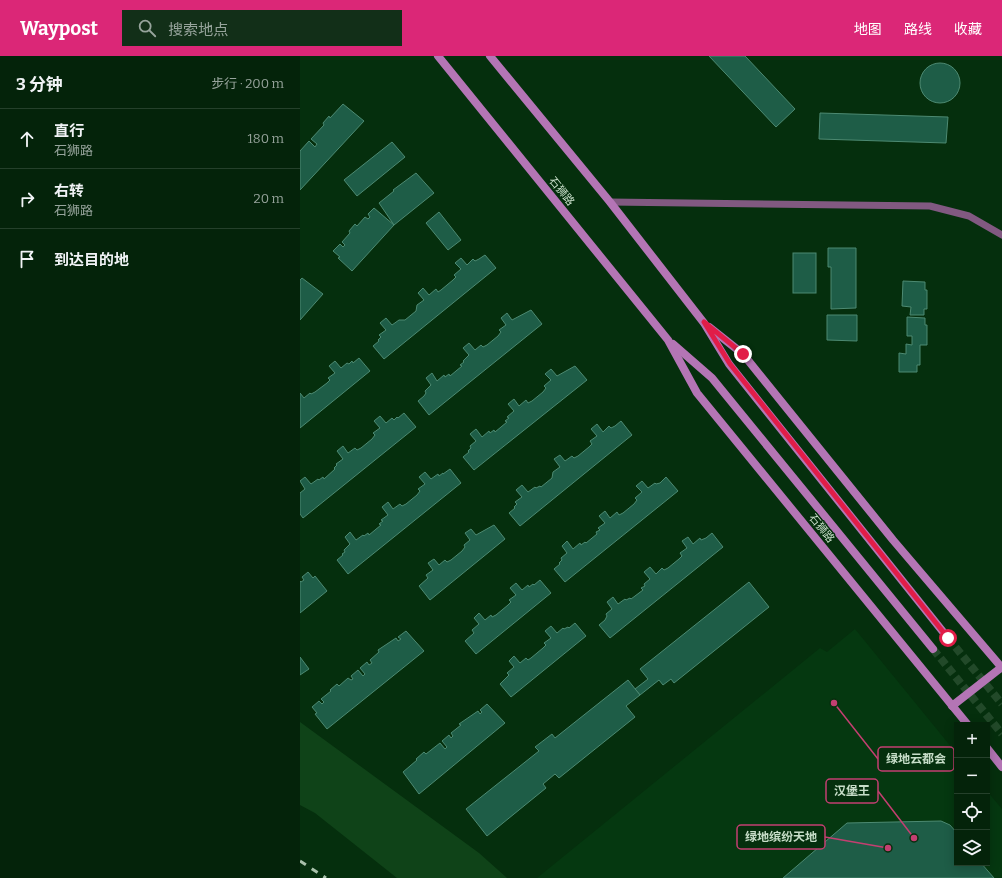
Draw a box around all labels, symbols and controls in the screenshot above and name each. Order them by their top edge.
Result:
search box [122,10,402,46]
text: Waypost [20,17,98,40]
icon: search [136,17,158,39]
text: 搜索地点 [168,21,228,39]
text: 地图 [854,21,882,38]
text: 路线 [904,21,932,38]
text: 收藏 [954,21,982,38]
text: 3 分钟 [16,74,63,95]
text: 步行 · 200 m [211,76,284,91]
text: 直行 [54,122,84,140]
icon: ahead [16,128,38,150]
text: 180 m [248,131,284,146]
text: 石狮路 [54,143,93,158]
street label: 石狮路 [546,174,577,208]
text: 右转 [54,182,84,200]
icon: right [16,188,38,210]
text: 20 m [254,191,284,206]
text: 石狮路 [54,203,93,218]
icon: arrive [16,248,38,270]
text: 到达目的地 [54,251,129,269]
route end [734,345,752,363]
street label: 石狮路 [806,511,837,545]
route start [939,629,957,647]
map controls [954,722,990,866]
button: + [954,722,990,758]
callout: 绿地云都会 [878,747,954,771]
text: 绿地云都会 [886,752,946,766]
button: − [954,758,990,794]
callout: 汉堡王 [826,779,878,803]
text: 汉堡王 [834,784,870,798]
button: locate [954,794,990,830]
callout: 绿地缤纷天地 [737,825,825,849]
text: 绿地缤纷天地 [745,830,817,844]
button: layers [954,830,990,866]

